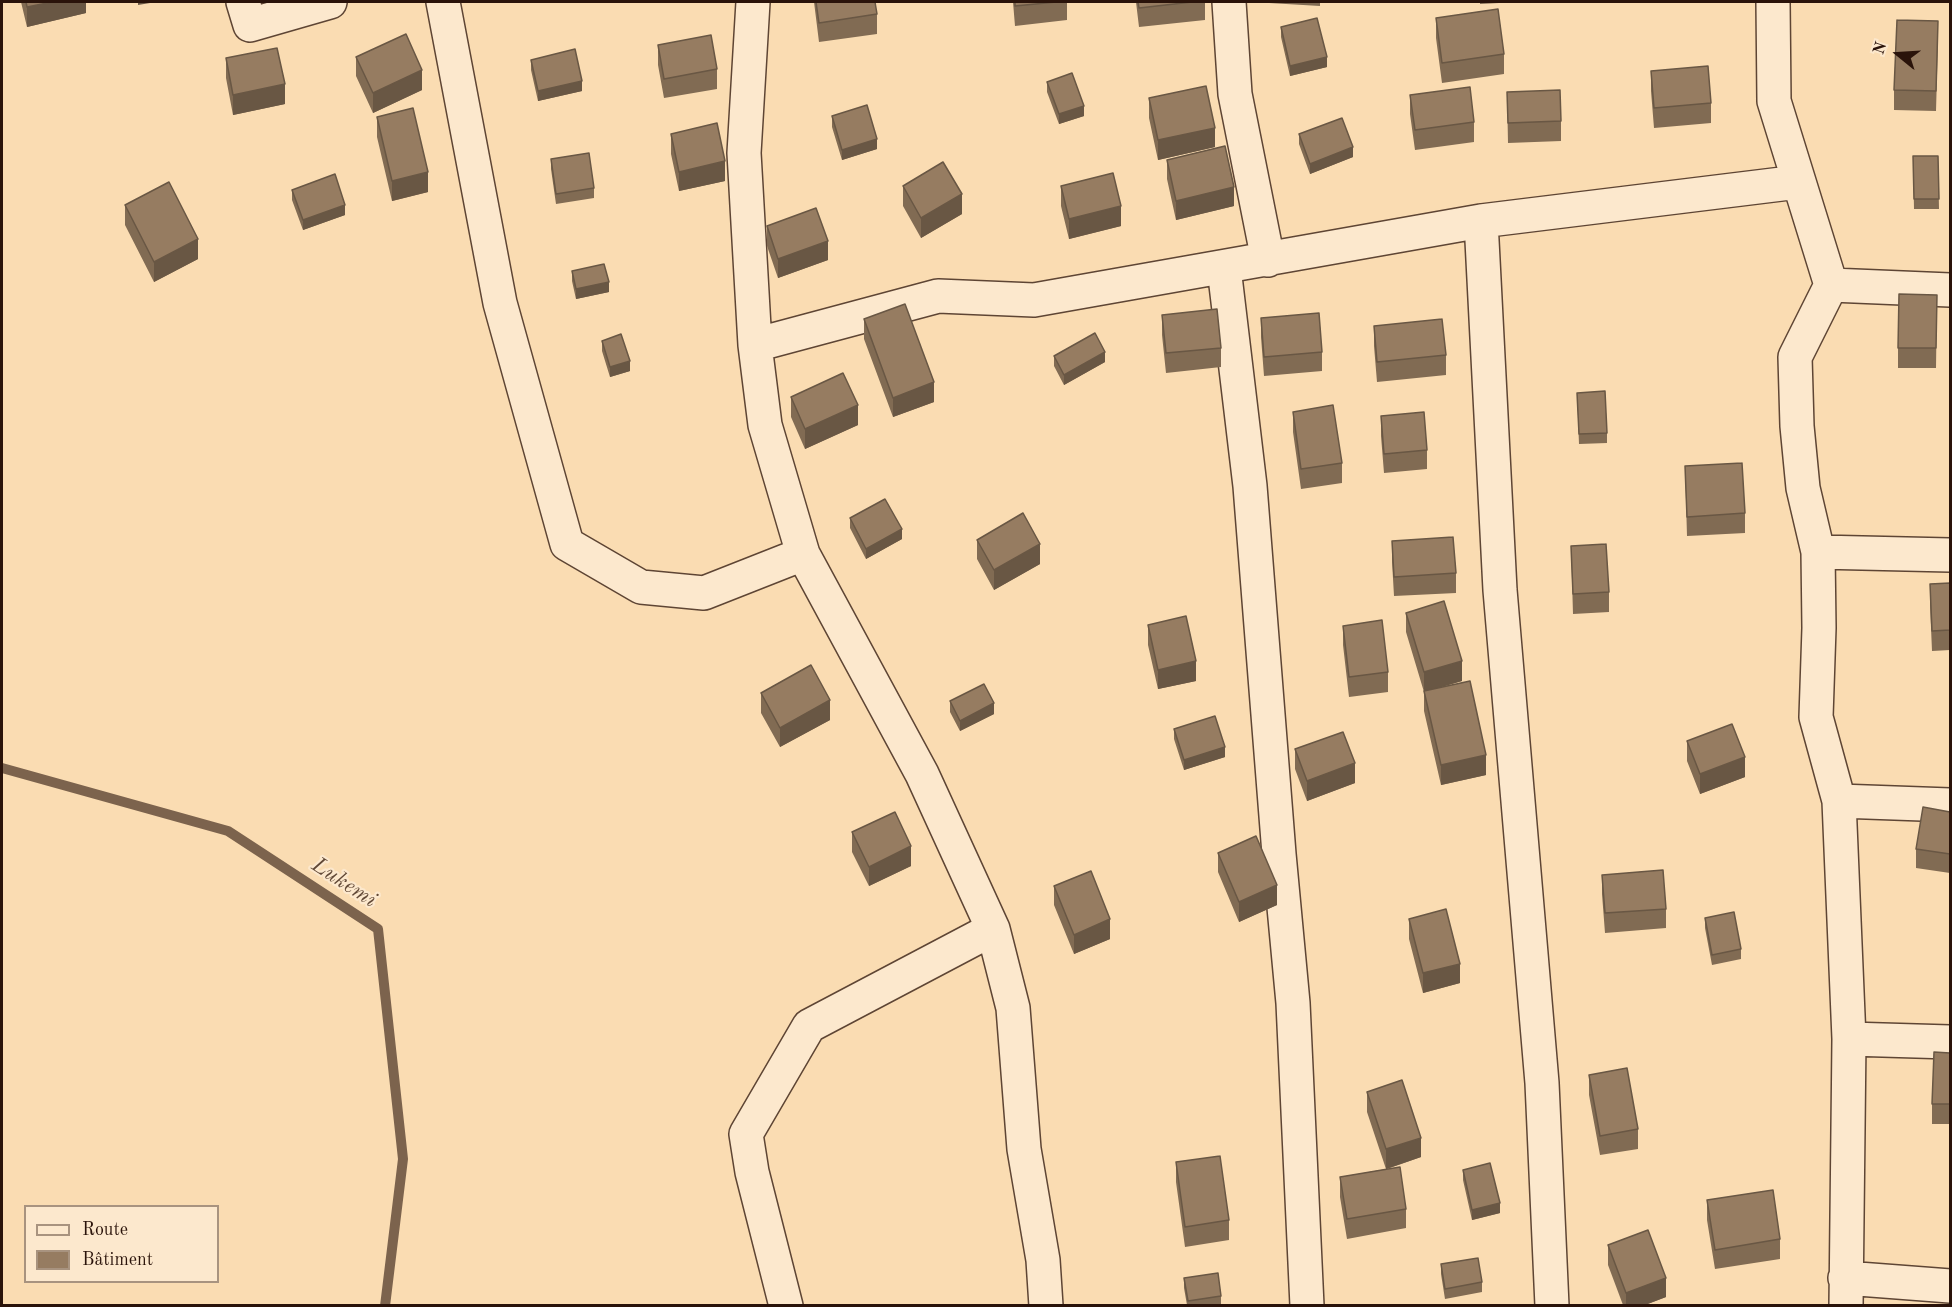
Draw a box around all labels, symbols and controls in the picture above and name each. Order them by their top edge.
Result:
north arrow [1868,24,1928,84]
text: N [1871,40,1890,57]
water label: Lukemi [306,852,382,914]
legend [24,1205,219,1283]
text: Route [82,1221,128,1239]
text: Bâtiment [82,1251,153,1269]

